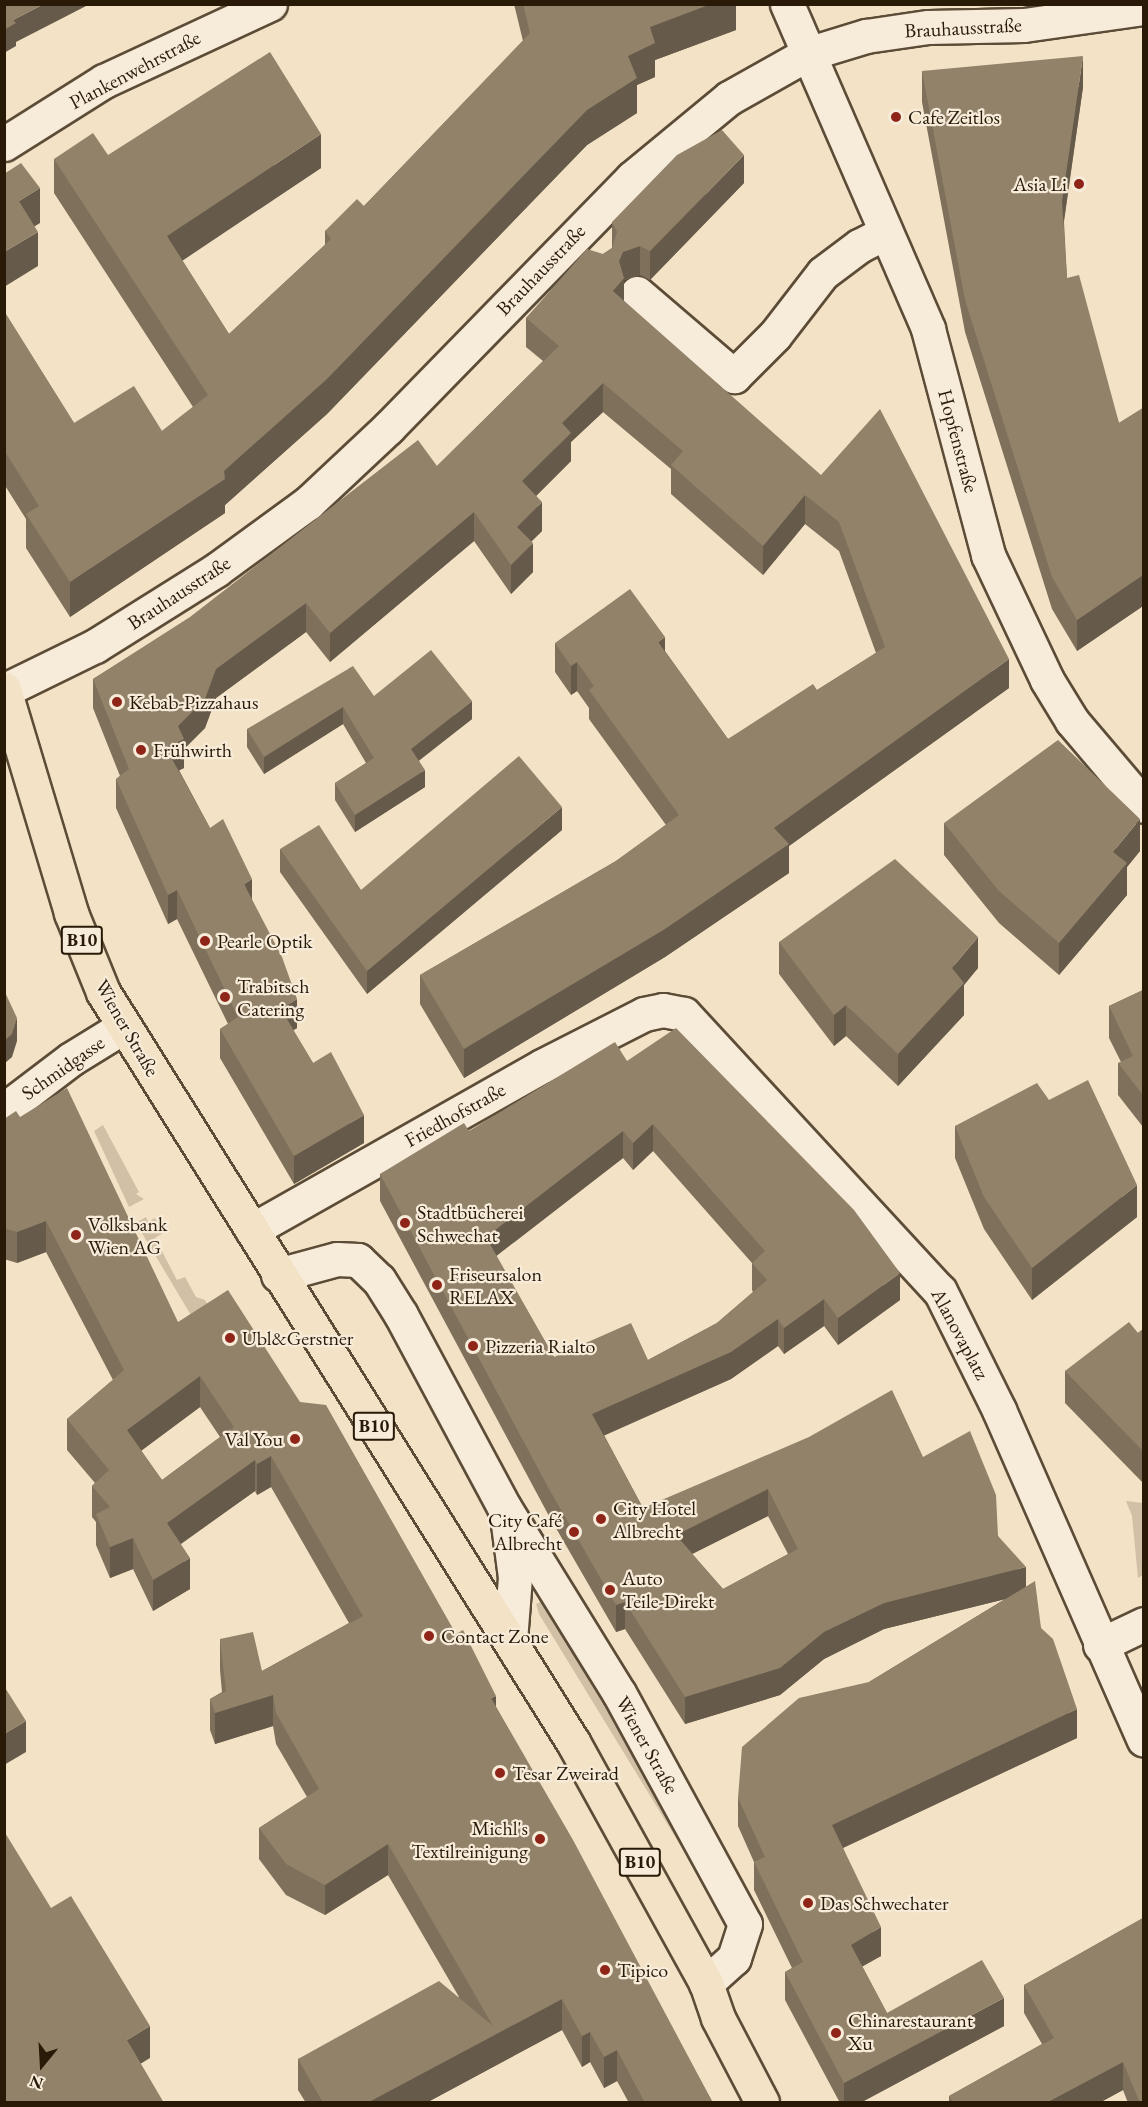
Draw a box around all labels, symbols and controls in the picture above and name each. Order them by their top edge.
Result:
street label: Brauhausstraße [904,13,1022,43]
street label: Plankenwehrstraße [65,25,205,115]
place label: Cafe Zeitlos [908,105,1000,129]
marker: Cafe Zeitlos [889,110,903,124]
place label: Asia Li [1013,172,1067,196]
marker: Asia Li [1072,177,1086,191]
street label: Brauhausstraße [492,219,590,321]
street label: Hopfenstraße [933,387,983,495]
street label: Brauhausstraße [123,551,235,635]
place label: Kebab-Pizzahaus [129,690,258,714]
marker: Kebab-Pizzahaus [110,695,124,709]
place label: Frühwirth [153,738,232,762]
marker: Frühwirth [134,743,148,757]
road number: B10 [60,925,104,955]
place label: Pearle Optik [217,929,312,953]
marker: Pearle Optik [198,934,212,948]
place label: Trabitsch Catering [237,974,309,1021]
street label: Wiener Straße [90,975,164,1081]
marker: Trabitsch Catering [218,990,232,1004]
street label: Schmidgasse [17,1031,109,1105]
street label: Friedhofstraße [400,1078,510,1152]
place label: Stadtbücherei Schwechat [417,1200,523,1247]
place label: Volksbank Wien AG [88,1212,167,1259]
marker: Stadtbücherei Schwechat [398,1216,412,1230]
marker: Volksbank Wien AG [69,1228,83,1242]
place label: Friseursalon RELAX [449,1262,542,1309]
marker: Friseursalon RELAX [430,1278,444,1292]
street label: Alanovaplatz [926,1284,994,1384]
place label: Ubl&Gerstner [242,1326,354,1350]
marker: Ubl&Gerstner [223,1331,237,1345]
place label: Pizzeria Rialto [485,1334,595,1358]
marker: Pizzeria Rialto [466,1339,480,1353]
road number: B10 [352,1411,397,1441]
place label: Val You [225,1427,283,1451]
marker: Val You [288,1432,302,1446]
place label: City Hotel Albrecht [613,1496,696,1543]
place label: City Café Albrecht [488,1508,562,1555]
marker: City Hotel Albrecht [594,1512,608,1526]
marker: City Café Albrecht [567,1525,581,1539]
place label: Auto Teile-Direkt [622,1566,714,1613]
marker: Auto Teile-Direkt [603,1583,617,1597]
place label: Contact Zone [441,1624,549,1648]
marker: Contact Zone [422,1629,436,1643]
street label: Wiener Straße [610,1692,684,1798]
place label: Tesar Zweirad [512,1761,619,1785]
marker: Tesar Zweirad [493,1766,507,1780]
place label: Michl's Textilreinigung [411,1816,528,1863]
marker: Michl's Textilreinigung [533,1832,547,1846]
road number: B10 [618,1847,662,1877]
place label: Das Schwechater [820,1891,949,1915]
marker: Das Schwechater [801,1896,815,1910]
place label: Tipico [617,1958,668,1982]
marker: Tipico [598,1963,612,1977]
place label: Chinarestaurant Xu [848,2009,973,2056]
marker: Chinarestaurant Xu [829,2026,843,2040]
north arrow [12,2035,72,2095]
text: N [27,2071,46,2095]

